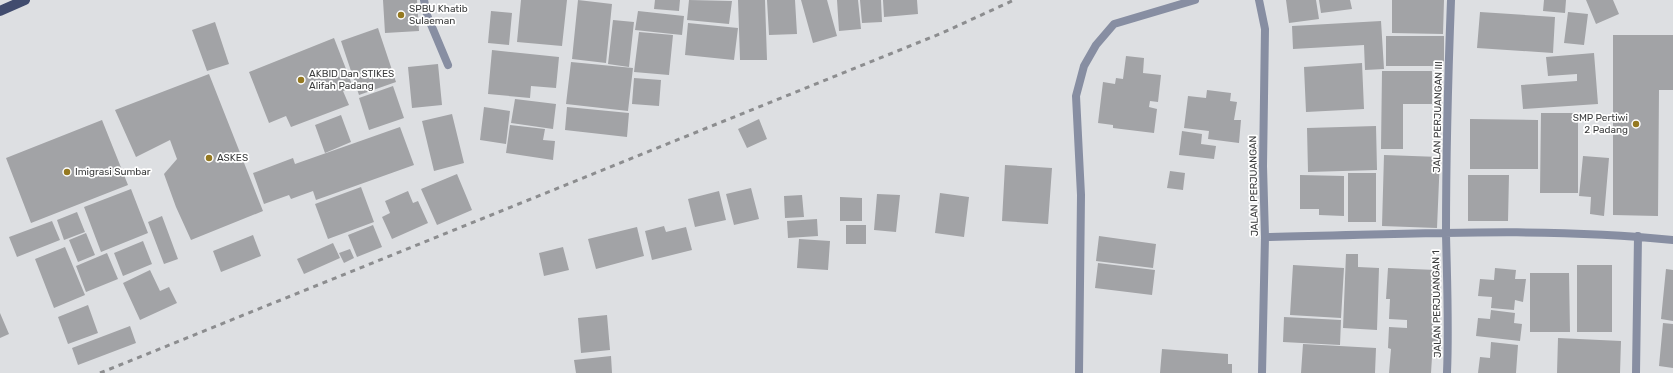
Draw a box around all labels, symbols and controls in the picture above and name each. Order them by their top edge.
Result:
place label: SPBU Khatib Sulaeman [409,3,468,27]
marker: SPBU Khatib Sulaeman [396,10,406,20]
street label: JALAN PERJUANGAN III [1431,61,1445,173]
place label: AKBID Dan STIKES Alifah Padang [309,68,394,92]
marker: AKBID Dan STIKES Alifah Padang [296,75,306,85]
place label: SMP Pertiwi 2 Padang [1573,112,1628,136]
marker: SMP Pertiwi 2 Padang [1631,119,1641,129]
street label: JALAN PERJUANGAN [1247,135,1261,237]
place label: ASKES [217,152,248,164]
marker: ASKES [204,153,214,163]
place label: Imigrasi Sumbar [75,166,151,178]
marker: Imigrasi Sumbar [62,167,72,177]
street label: JALAN PERJUANGAN 1 [1430,250,1444,358]

